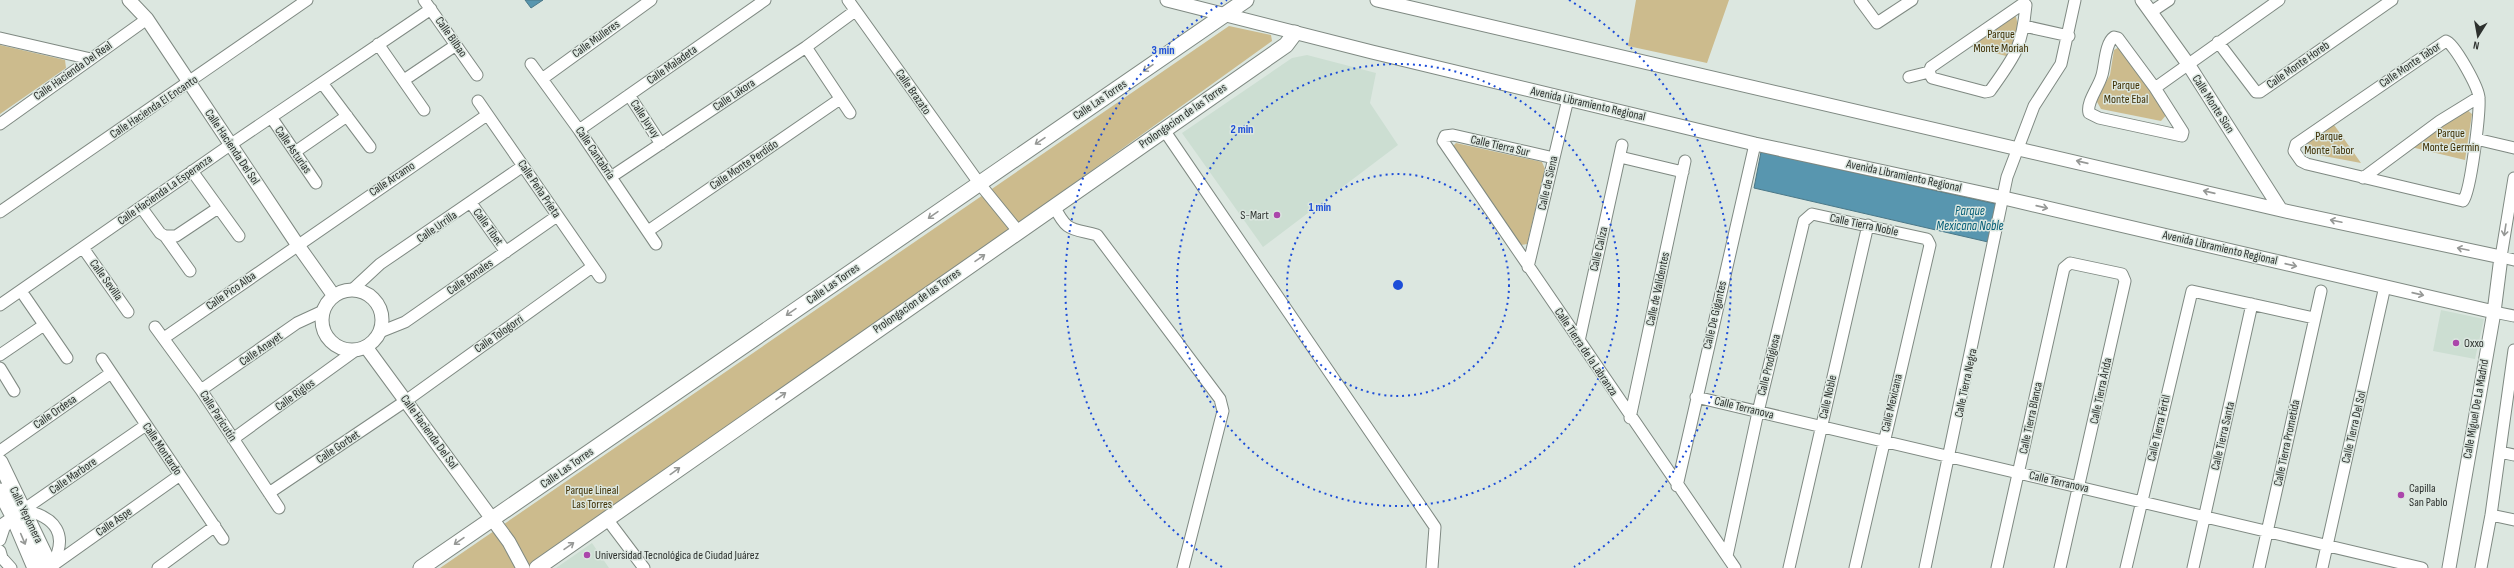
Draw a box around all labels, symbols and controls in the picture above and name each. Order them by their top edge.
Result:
street label: Calle Bilbao [432,14,470,60]
north arrow [2458,16,2498,56]
street label: Calle Mulleres [569,17,623,61]
park label: Parque Monte Moriah [1973,27,2029,56]
street label: Calle Hacienda Del Real [31,38,115,104]
street label: Calle Monte Horeb [2264,38,2332,92]
text: N [2472,38,2480,52]
street label: Calle Monte Tabor [2376,39,2444,91]
street label: Calle Maladeta [644,42,700,88]
text: 3 min [1152,43,1174,58]
one-way arrow [1142,64,1153,72]
street label: Calle Brazato [892,66,934,118]
street label: Calle Hacienda El Encanto [107,72,201,142]
street label: Calle Monte Sion [2189,72,2237,136]
street label: Calle Lakora [710,75,758,115]
street label: Calle Las Torres [1070,77,1130,123]
park label: Parque Monte Ebal [2104,78,2148,107]
street label: Prolongacion de las Torres [1136,80,1230,152]
street label: Avenida Libramiento Regional [1528,83,1647,125]
street label: Calle Juyuy [627,97,663,141]
street label: Calle Hacienda Del Sol [201,106,263,188]
text: 2 min [1231,122,1253,137]
street label: Calle Asturias [271,123,315,177]
street label: Calle Cantabria [572,124,618,183]
park label: Parque Monte Germin [2423,126,2479,155]
park label: Parque Monte Tabor [2304,129,2354,158]
street label: Calle Tierra Sur [1469,132,1532,160]
street label: Calle Monte Perdido [707,137,781,193]
one-way arrow [1035,137,1046,145]
street label: Calle Hacienda La Esperanza [115,151,216,228]
street label: Calle de Siena [1534,154,1562,212]
street label: Avenida Libramiento Regional [1844,156,1963,196]
street label: Calle Peña Prieta [514,157,564,221]
street label: Calle Arcamo [366,158,418,200]
one-way arrow [2076,158,2089,166]
one-way arrow [2203,188,2216,196]
text: 1 min [1309,200,1331,215]
water label: Parque Mexicana Noble [1936,203,2004,234]
one-way arrow [2035,203,2048,211]
street label: Calle Tíbet [470,206,507,249]
street label: Calle Urrilla [414,208,460,246]
place label: S-Mart [1240,208,1269,223]
marker: S-Mart [1272,210,1282,220]
street label: Calle Tierra Noble [1828,210,1900,240]
one-way arrow [928,211,939,219]
one-way arrow [2329,217,2342,225]
one-way arrow [2501,223,2509,236]
street label: Calle Caliza [1587,225,1611,273]
street label: Avenida Libramiento Regional [2160,227,2279,269]
one-way arrow [2456,244,2469,252]
street label: Calle de Validentes [1643,251,1673,327]
one-way arrow [974,254,985,262]
street label: Calle Sevilla [86,256,126,304]
street label: Calle Bonales [444,256,496,298]
street label: Calle Las Torres [803,260,863,308]
one-way arrow [2284,262,2297,270]
street label: Prolongacion de las Torres [870,265,964,337]
street label: Calle Pico Alba [203,268,259,314]
centre of rings [1391,278,1405,292]
street label: Calle De Gigantes [1700,279,1730,351]
one-way arrow [2411,291,2424,298]
street label: Calle Tierra de la Labranza [1551,305,1621,399]
one-way arrow [786,308,797,316]
street label: Calle Tologorri [472,312,526,356]
street label: Calle Anayet [236,328,286,369]
street label: Calle Prodigiosa [1754,332,1784,397]
place label: Oxxo [2464,336,2484,351]
marker: Oxxo [2451,338,2461,348]
street label: Calle Tierra Negra [1951,347,1981,419]
street label: Calle Tierra Árida [2087,356,2115,425]
street label: Calle Miguel De La Madrid [2460,358,2492,460]
street label: Calle Mexicana [1878,372,1906,433]
street label: Calle Noble [1816,373,1840,420]
street label: Calle Riglos [272,376,318,414]
street label: Calle Tierra Blanca [2016,380,2046,455]
street label: Calle Paricutín [196,388,240,444]
street label: Calle Tierra Del Sol [2338,389,2370,465]
street label: Calle Ordesa [31,391,80,432]
street label: Calle Hacienda Del Sol [397,392,461,472]
one-way arrow [775,392,786,400]
street label: Calle Terranova [1713,393,1776,423]
street label: Calle Tierra Fértil [2144,393,2174,463]
street label: Calle Tierra Prometida [2271,398,2304,488]
street label: Calle Tierra Santa [2208,400,2238,472]
street label: Calle Montardo [139,420,185,478]
street label: Calle Gorbet [313,427,363,467]
street label: Calle Las Torres [537,444,597,492]
street label: Calle Marbore [46,454,100,498]
one-way arrow [669,467,680,475]
street label: Calle Terranova [2028,468,2091,496]
place label: Capilla San Pablo [2409,481,2448,510]
park label: Parque Lineal Las Torres [565,483,619,512]
street label: Calle Yepómera [6,484,46,546]
marker: Capilla San Pablo [2396,490,2406,500]
street label: Calle Aspe [93,504,135,540]
one-way arrow [20,532,27,544]
one-way arrow [454,537,465,545]
one-way arrow [563,542,574,550]
place label: Universidad Tecnológica de Ciudad Juárez [595,548,760,563]
marker: Universidad Tecnológica de Ciudad Juárez [582,550,592,560]

